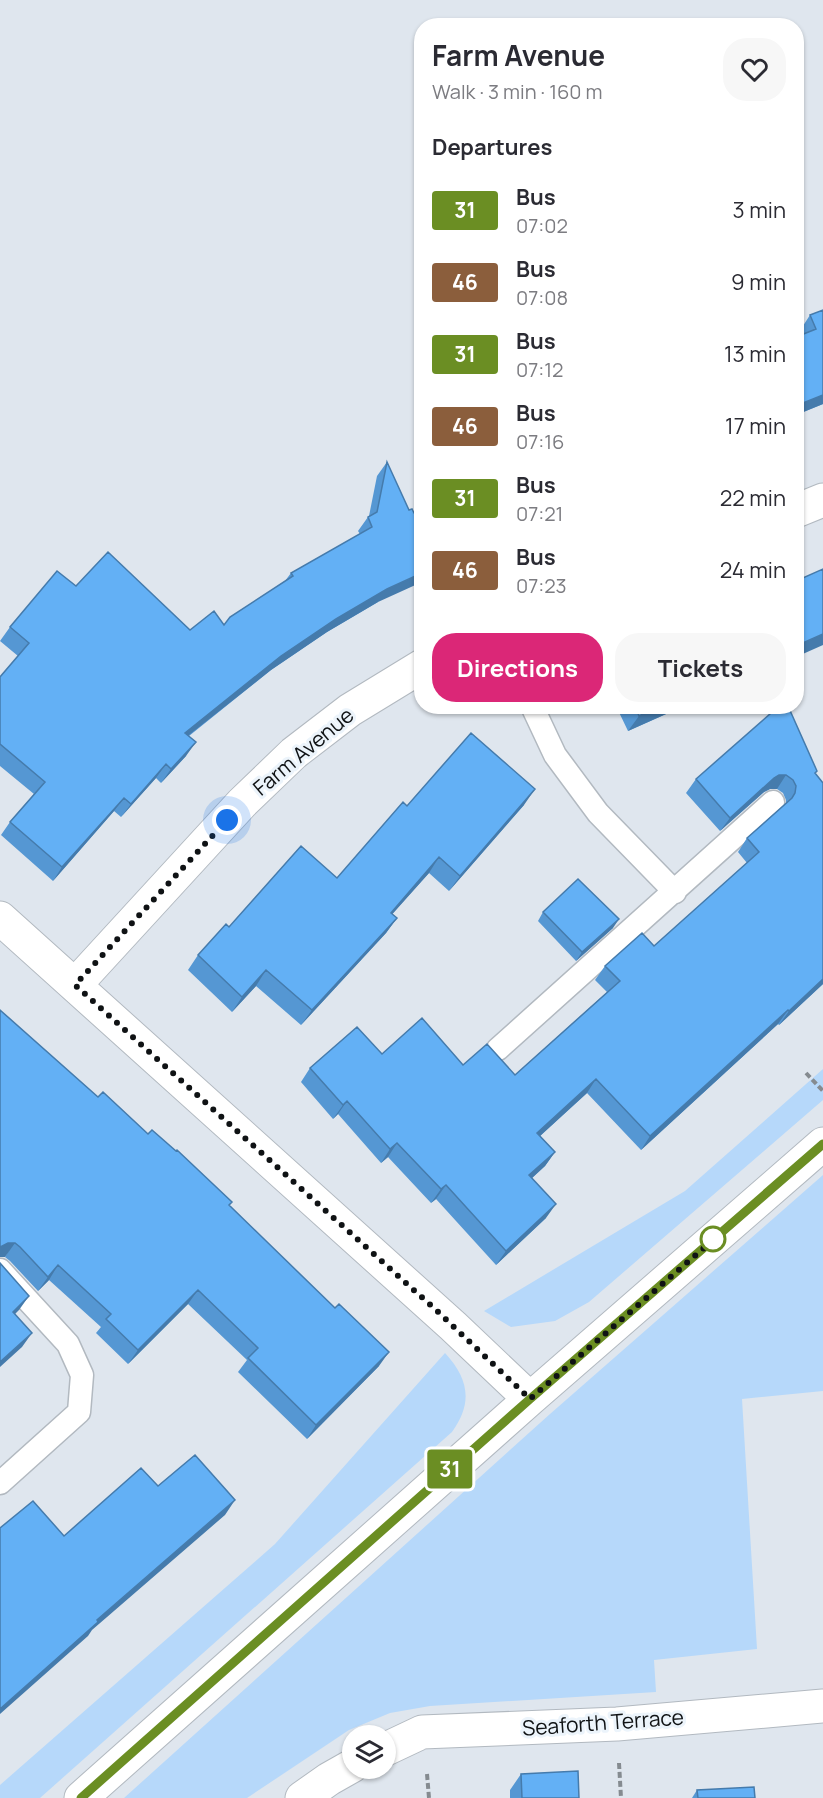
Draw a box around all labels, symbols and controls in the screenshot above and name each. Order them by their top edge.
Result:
text: Farm Avenue [432,36,605,74]
button: heart [723,38,786,101]
text: Walk · 3 min · 160 m [432,78,603,105]
text: Departures [432,132,552,162]
text: Bus [516,182,556,212]
text: 3 min [733,195,786,225]
text: 31 [454,196,476,224]
text: 07:02 [516,212,568,239]
text: Bus [516,254,556,284]
text: 9 min [731,267,786,297]
text: 46 [452,268,478,296]
text: 07:08 [516,284,568,311]
text: Bus [516,326,556,356]
text: 13 min [724,339,786,369]
text: 31 [454,340,476,368]
text: 07:12 [516,356,563,383]
text: Bus [516,398,556,428]
text: 17 min [725,411,786,441]
text: 46 [452,412,478,440]
text: 07:16 [516,428,564,455]
text: Bus [516,470,556,500]
text: 22 min [720,483,786,513]
text: 31 [454,484,476,512]
text: 07:21 [516,500,563,527]
text: Bus [516,542,556,572]
text: 24 min [720,555,786,585]
text: 46 [452,556,478,584]
text: 07:23 [516,572,567,599]
button: Directions [432,633,603,702]
button: Tickets [615,633,786,702]
street label: Farm Avenue [247,701,359,801]
your location [212,805,242,835]
unlabelled marker [700,1226,726,1252]
line badge: 31 [423,1450,477,1488]
text: 31 [439,1455,461,1483]
street label: Seaforth Terrace [521,1702,685,1742]
map controls [342,1725,396,1779]
button: layers [342,1725,396,1779]

